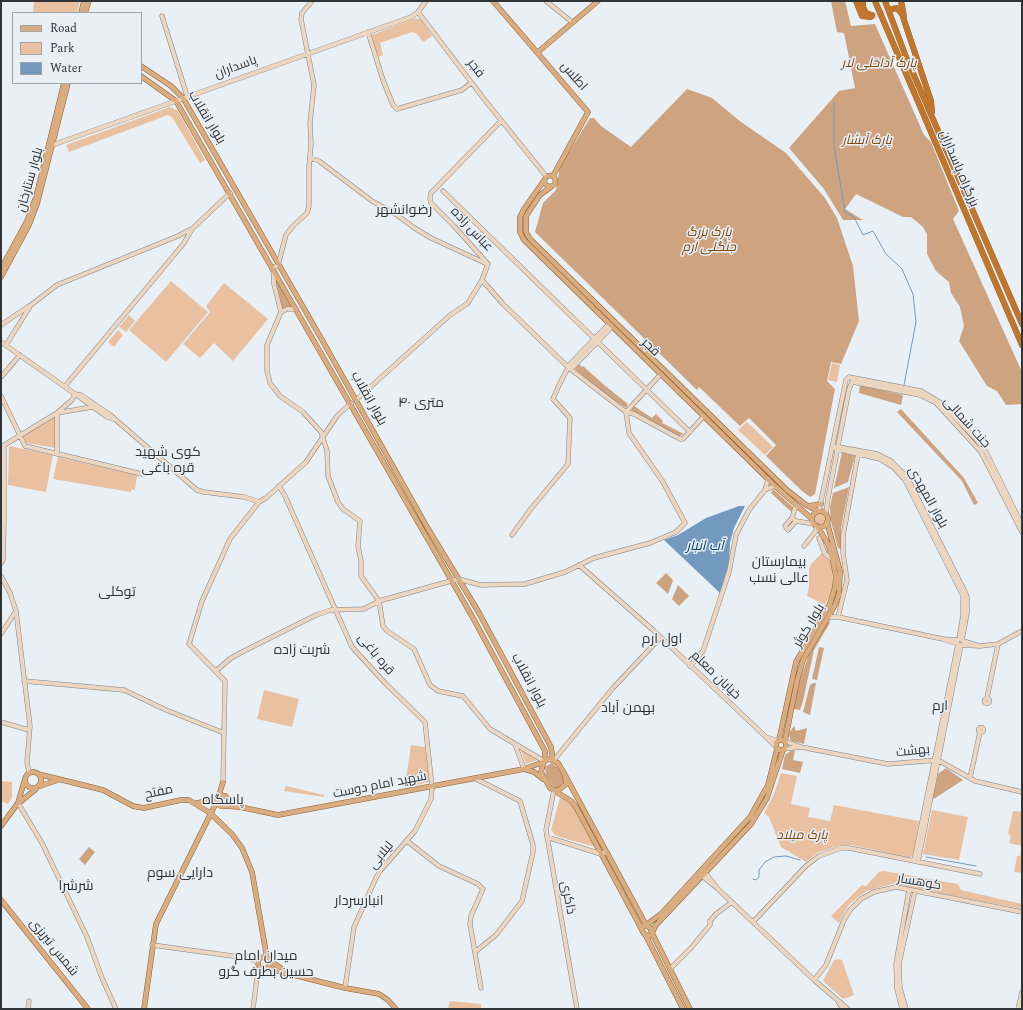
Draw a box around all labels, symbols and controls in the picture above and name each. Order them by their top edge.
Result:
legend [12,12,142,84]
text: Road [50,19,77,38]
text: Park [50,39,75,58]
street label: پاسداران [213,53,259,83]
street label: فجر [463,56,487,82]
park label: پارک آداخلی لار [842,56,916,72]
text: Water [50,59,82,78]
street label: اطلس [556,59,590,95]
street label: بلوار انقلاب [184,89,228,147]
street label: بزرگراه پاسداران [935,128,981,210]
park label: پارک آبشار [842,133,892,149]
street label: بلوار ستارخان [14,146,48,214]
district label: رضوانشهر [376,203,432,219]
street label: عباس زاده [446,205,496,255]
park label: پارک بزرگ جنگلی ارم [682,225,736,256]
street label: فجر [638,336,662,360]
street label: بلوار انقلاب [347,369,389,429]
street label: جنت شمالی [939,394,993,452]
district label: ۴۰ متری [398,396,444,412]
district label: کوی شهید قره باغی [135,445,201,478]
street label: بلوار المهدی [904,464,950,532]
water label: آب انبار [686,539,724,555]
district label: بیمارستان عالی نسب [749,555,809,588]
district label: توکلی [98,585,136,601]
street label: بلوار کوثر [791,601,829,651]
street label: قره باغی [353,631,397,679]
district label: اول ارم [642,632,682,648]
district label: شربت زاده [274,643,330,659]
street label: خیابان معلم [687,648,743,704]
street label: بلوار انقلاب [507,651,549,711]
district label: ارم [932,699,948,715]
district label: بهمن آباد [601,701,655,717]
street label: بهشت [895,742,931,762]
street label: شهید امام دوست [332,769,428,803]
street label: مفتح [143,783,175,803]
district label: پاسگاه [202,793,244,809]
park label: پارک میلاد [776,828,828,844]
street label: لیلابی [366,839,398,873]
district label: دارایی سوم [147,866,213,882]
street label: کوهسار [896,871,942,895]
district label: شرشرا [59,879,93,895]
street label: ذاکری [556,880,578,916]
district label: انبارسردار [334,894,384,910]
street label: شمس تبریزی [25,916,81,980]
district label: میدان امام حسین بطرف گرو [219,949,313,982]

